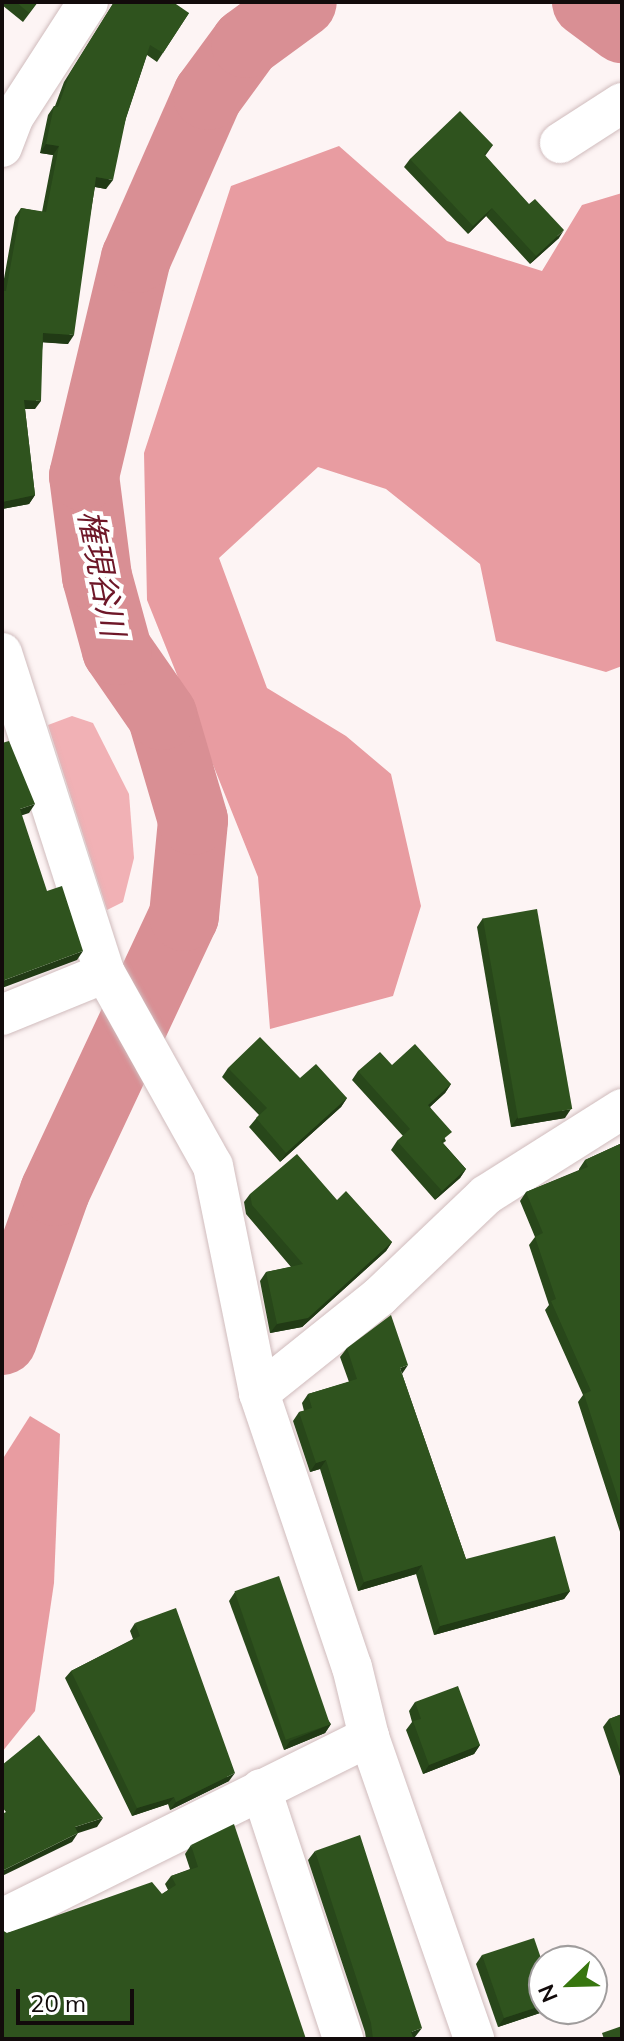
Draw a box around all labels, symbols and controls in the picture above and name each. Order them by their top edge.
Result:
water label: 権現谷川 [71,507,133,639]
north arrow [528,1945,608,2025]
scale bar [20,1973,138,2023]
text: N [532,1980,564,2007]
text: 20 m [30,1988,86,2018]

